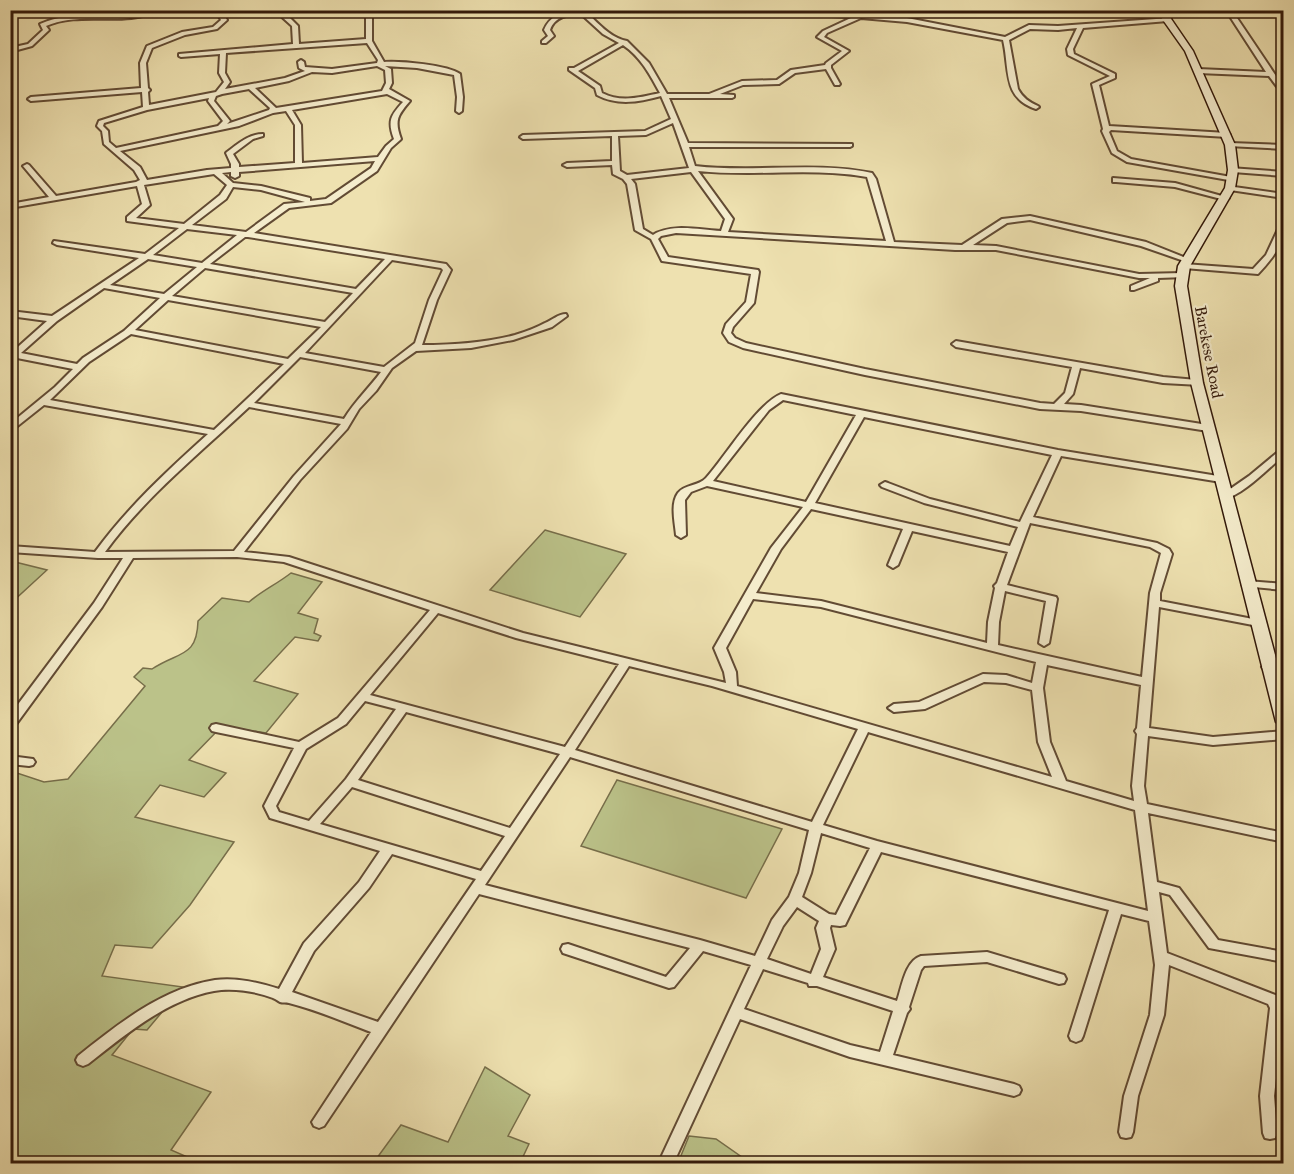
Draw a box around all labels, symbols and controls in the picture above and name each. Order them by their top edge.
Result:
street label: Barekese Road [1191,304,1227,400]

